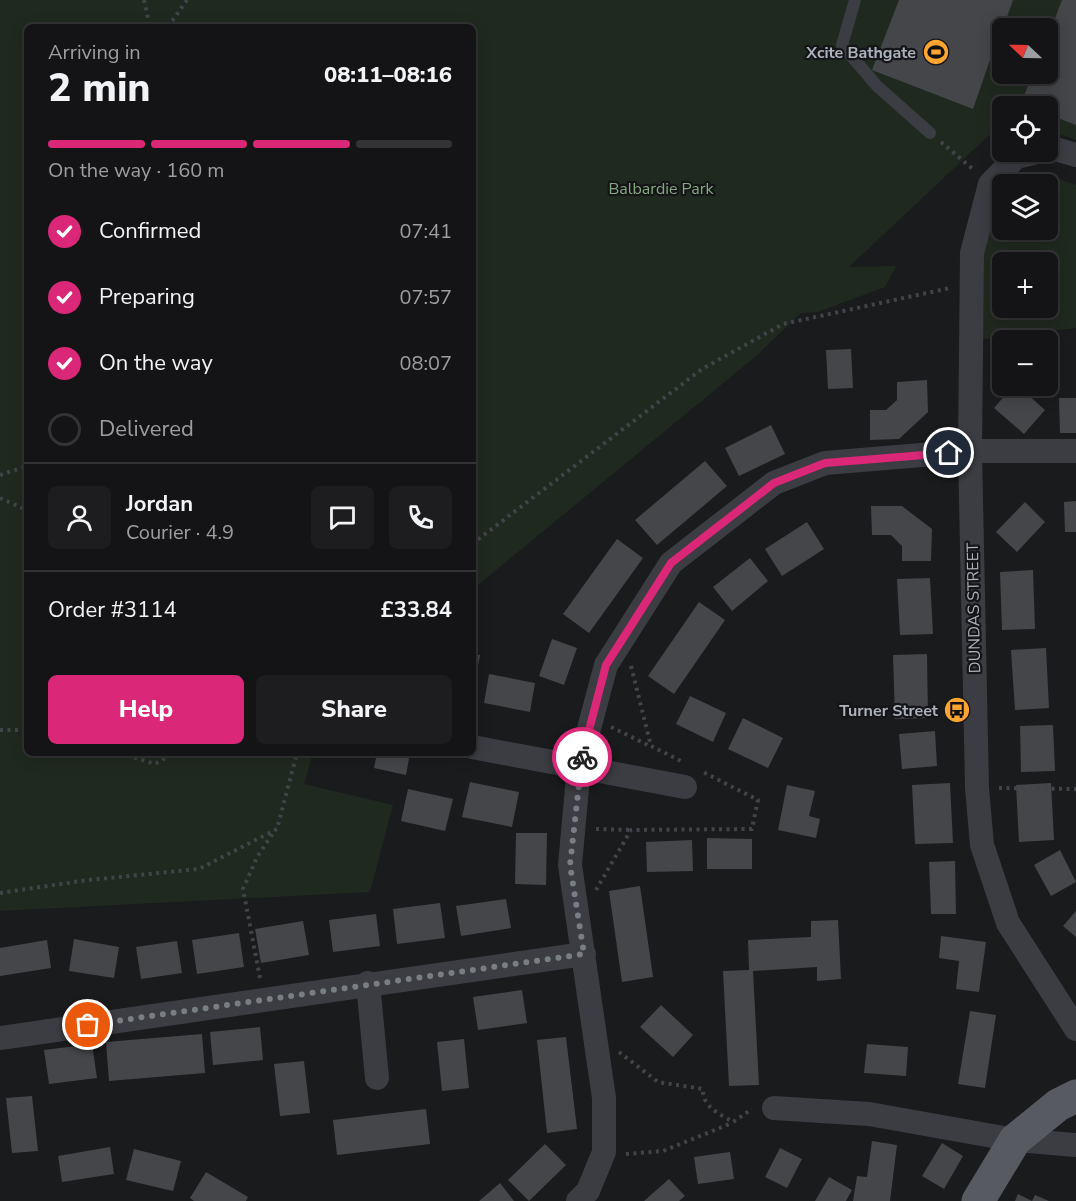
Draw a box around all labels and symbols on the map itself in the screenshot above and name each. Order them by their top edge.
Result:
north arrow [992,18,1058,84]
sports icon: Xcite Bathgate [921,37,951,67]
place label: Xcite Bathgate [805,42,916,64]
park label: Balbardie Park [608,178,715,200]
pin [923,427,974,478]
street label: DUNDAS STREET [962,542,986,673]
bus stop icon: Turner Street [942,695,972,725]
place label: Turner Street [839,700,939,722]
courier [552,727,612,787]
pin [62,999,113,1050]

